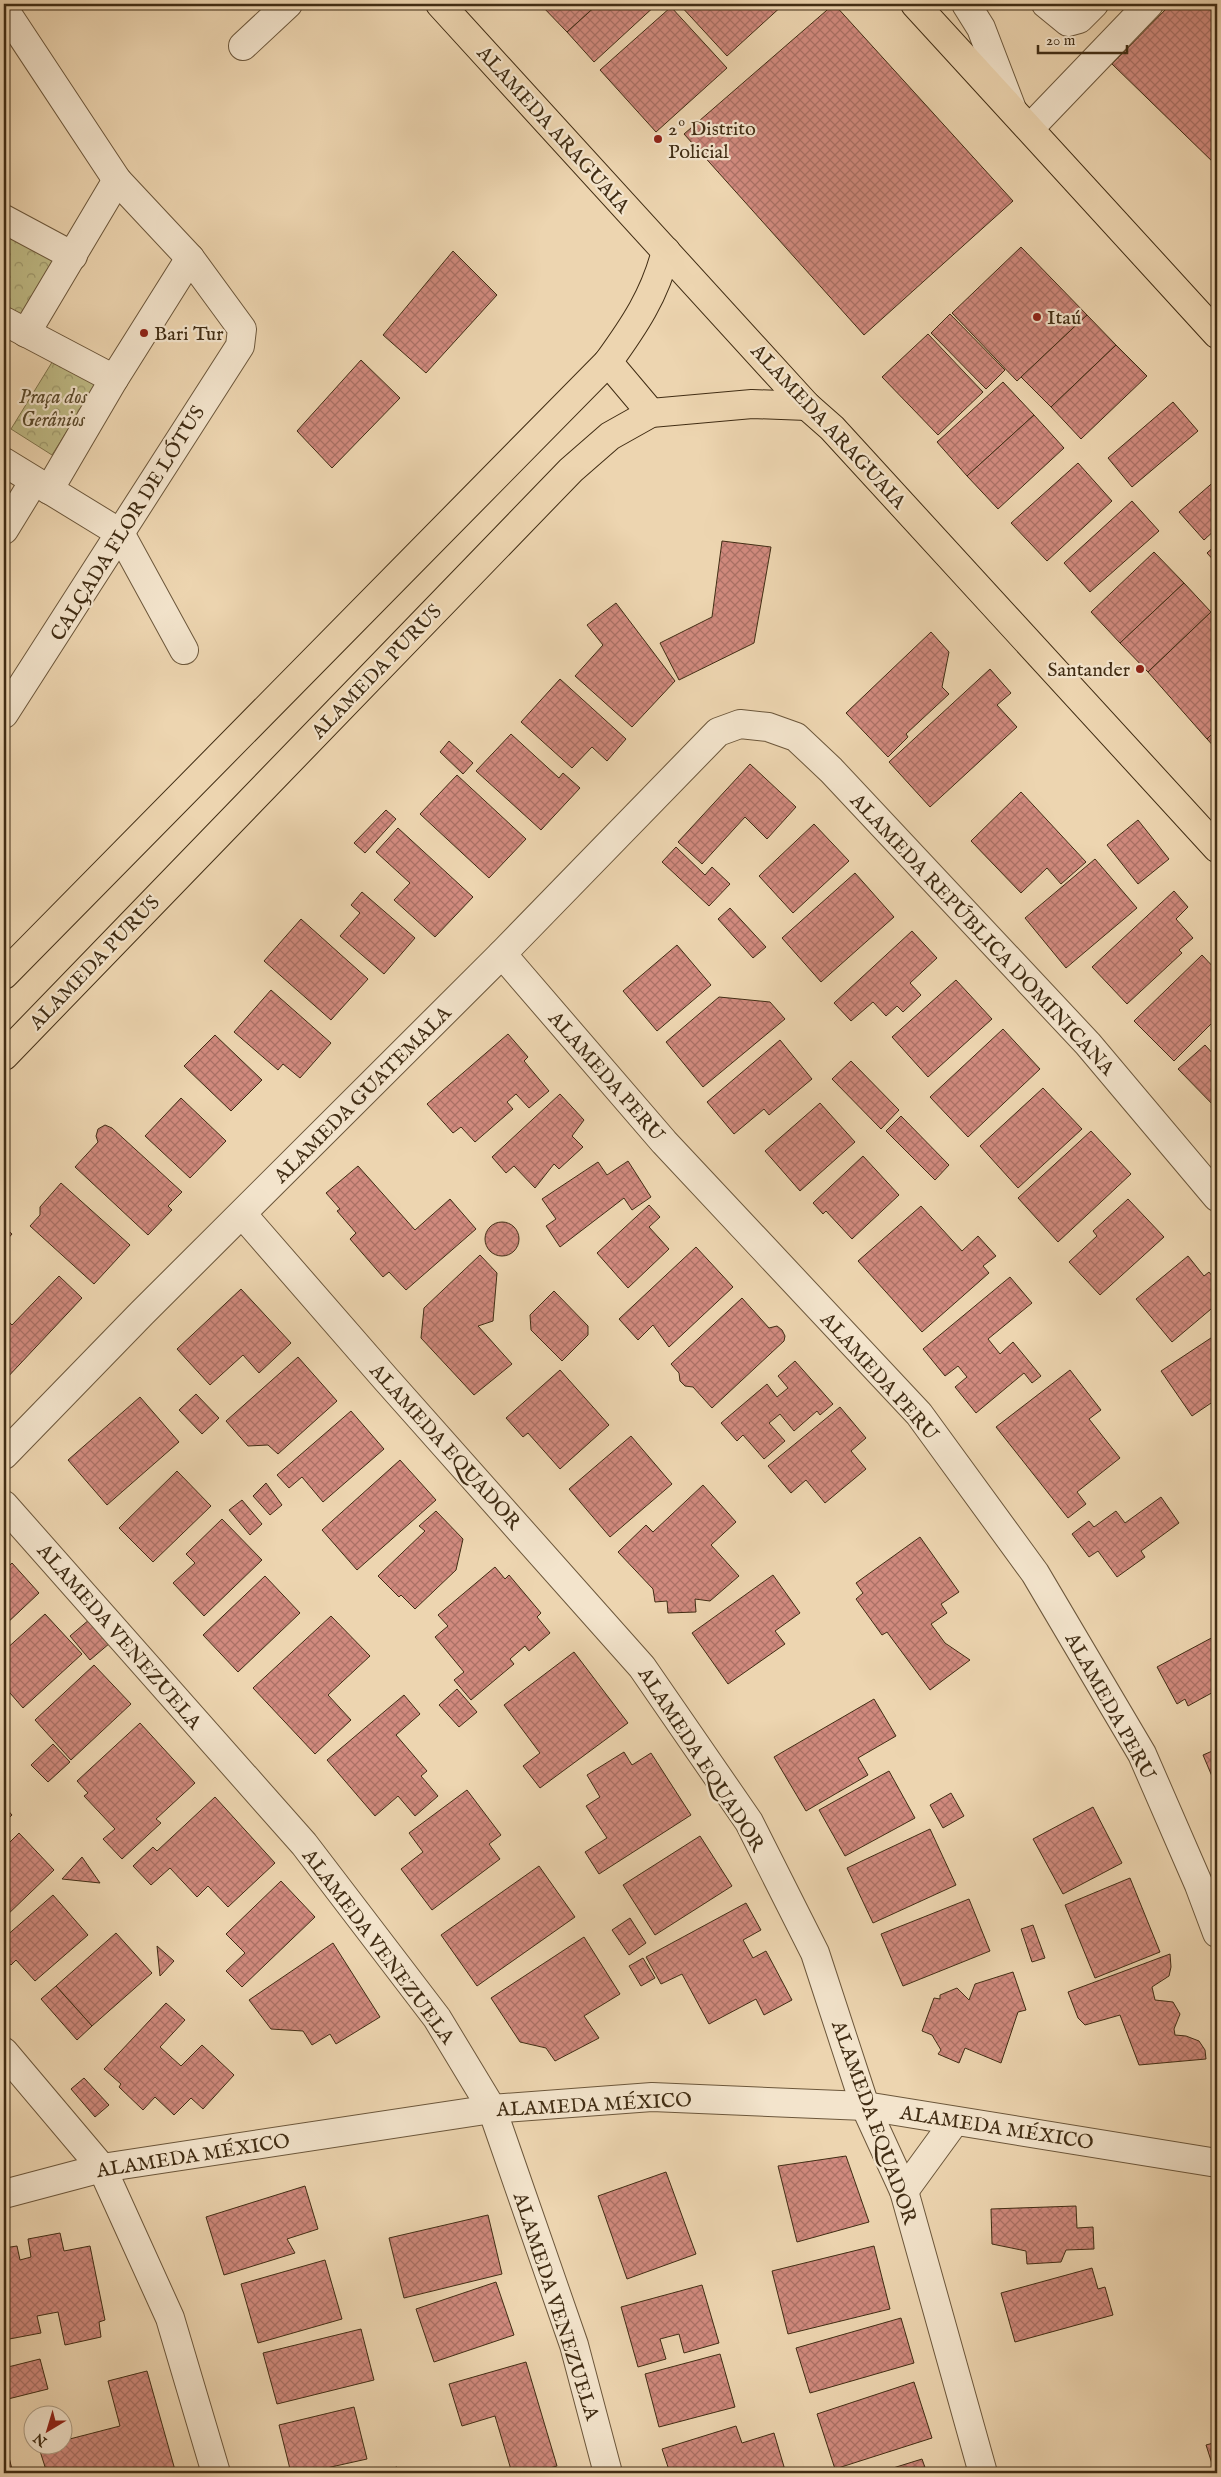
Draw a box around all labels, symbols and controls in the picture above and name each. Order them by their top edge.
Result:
scale bar [1038,22,1127,54]
text: 20 m [1046,31,1076,50]
street label: ALAMEDA ARAGUAIA [470,40,635,219]
place label: 2º Distrito Policial [668,117,756,165]
marker: 2º Distrito Policial [652,133,664,145]
place label: Itaú [1047,306,1081,331]
marker: Itaú [1031,311,1043,323]
place label: Bari Tur [154,322,224,347]
marker: Bari Tur [138,327,150,339]
street label: ALAMEDA ARAGUAIA [744,338,911,515]
park label: Praça dos Gerânios [19,385,88,433]
street label: CALÇADA FLOR DE LÓTUS [45,402,211,646]
street label: ALAMEDA PURUS [306,600,448,745]
place label: Santander [1047,658,1131,683]
marker: Santander [1134,663,1146,675]
street label: ALAMEDA REPÚBLICA DOMINICANA [844,788,1120,1082]
street label: ALAMEDA PURUS [24,891,166,1036]
street label: ALAMEDA GUATEMALA [268,1001,457,1190]
street label: ALAMEDA PERU [542,1006,670,1148]
street label: ALAMEDA PERU [814,1307,944,1447]
street label: ALAMEDA EQUADOR [363,1358,527,1536]
street label: ALAMEDA VENEZUELA [31,1538,207,1735]
street label: ALAMEDA PERU [1058,1628,1161,1786]
street label: ALAMEDA EQUADOR [631,1662,770,1857]
street label: ALAMEDA VENEZUELA [296,1844,460,2050]
street label: ALAMEDA EQUADOR [825,2017,922,2228]
street label: ALAMEDA MÉXICO [495,2088,692,2123]
street label: ALAMEDA MÉXICO [897,2101,1095,2156]
street label: ALAMEDA MÉXICO [94,2129,292,2184]
street label: ALAMEDA VENEZUELA [507,2188,604,2424]
north arrow [22,2404,72,2454]
text: N [30,2429,52,2451]

